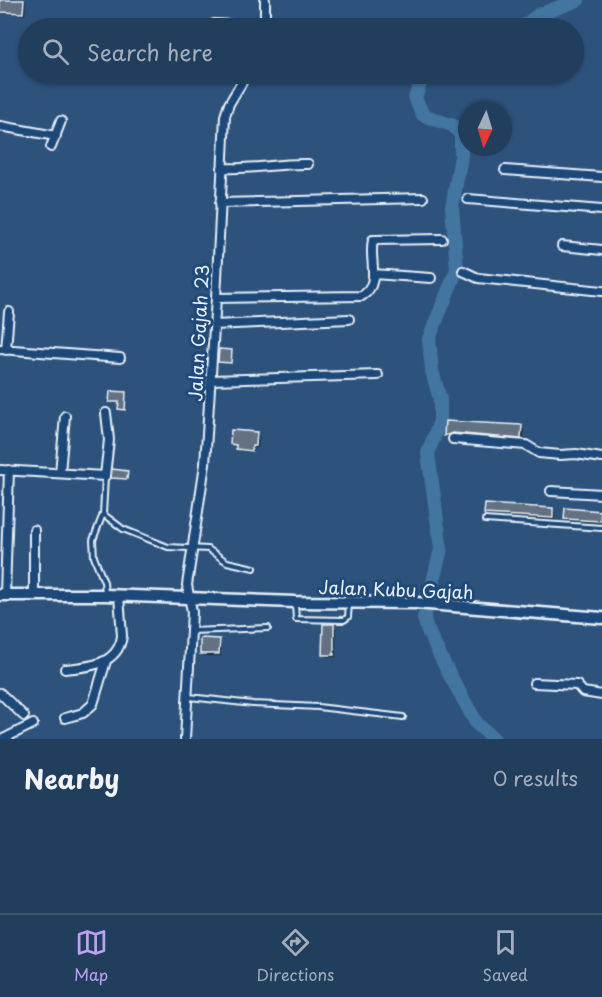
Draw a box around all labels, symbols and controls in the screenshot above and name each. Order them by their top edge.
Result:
search box [18,18,584,84]
icon: search [39,35,72,68]
text: Search here [87,35,213,68]
north arrow [458,102,512,156]
street label: Jalan Gajah 23 [181,264,215,402]
street label: Jalan Kubu Gajah [318,573,474,605]
text: Nearby [24,759,119,798]
text: 0 results [493,763,578,793]
tab: Map [74,926,108,986]
tab: Directions [256,926,334,986]
tab: Saved [482,926,528,986]

